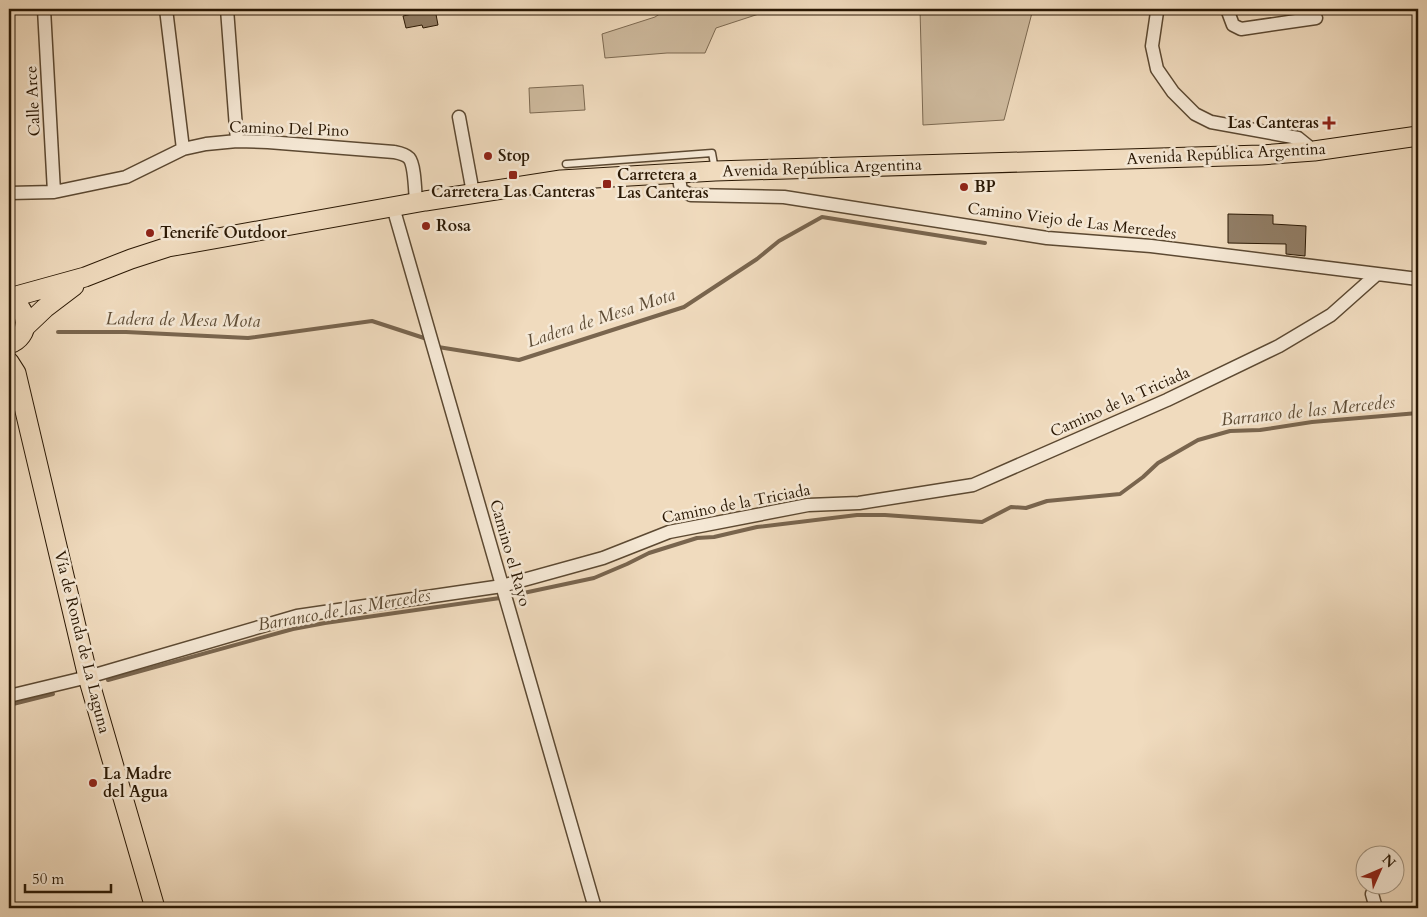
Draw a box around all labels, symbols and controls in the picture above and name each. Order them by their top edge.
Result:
street label: Calle Arce [20,65,46,137]
place label: Las Canteras [1227,112,1319,134]
street label: Camino Del Pino [229,116,349,142]
marker: Las Canteras [1323,117,1335,129]
street label: Avenida República Argentina [1126,138,1326,170]
place label: Stop [498,145,530,167]
marker: Stop [482,150,494,162]
street label: Avenida República Argentina [722,154,922,182]
place label: Carretera a Las Canteras [617,164,709,204]
marker: Carretera Las Canteras [507,169,519,181]
place label: BP [974,176,996,198]
marker: Carretera a Las Canteras [601,178,613,190]
place label: Carretera Las Canteras [431,181,595,203]
marker: BP [958,181,970,193]
street label: Camino Viejo de Las Mercedes [966,197,1178,245]
place label: Rosa [436,215,471,237]
marker: Rosa [420,220,432,232]
place label: Tenerife Outdoor [160,222,287,244]
marker: Tenerife Outdoor [144,227,156,239]
water label: Ladera de Mesa Mota [524,282,678,354]
water label: Ladera de Mesa Mota [105,306,261,334]
street label: Camino de la Triciada [1047,361,1193,443]
water label: Barranco de las Mercedes [1220,389,1396,433]
street label: Camino de la Triciada [660,479,812,529]
street label: Camino el Rayo [484,497,536,609]
street label: Vía de Ronda de La Laguna [49,548,115,736]
water label: Barranco de las Mercedes [256,582,432,638]
place label: La Madre del Agua [103,763,172,803]
marker: La Madre del Agua [87,777,99,789]
north arrow [1354,844,1404,894]
text: N [1378,850,1400,872]
scale bar [25,862,111,894]
text: 50 m [32,869,64,889]

